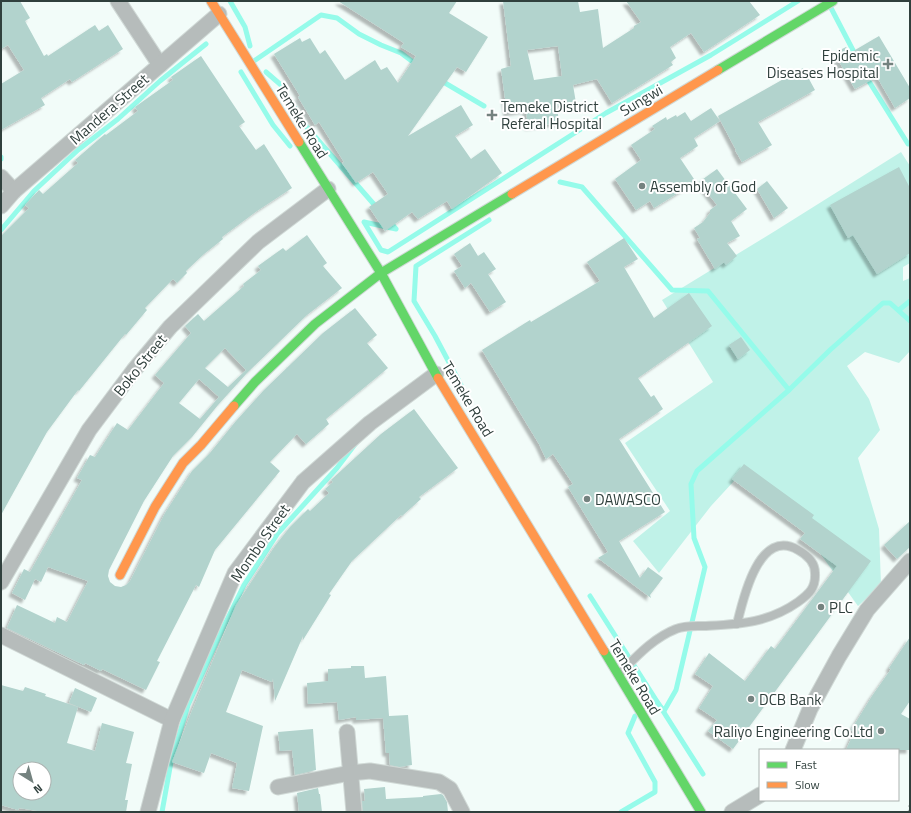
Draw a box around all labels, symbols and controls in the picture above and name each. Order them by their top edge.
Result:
place label: Epidemic Diseases Hospital [767,44,879,84]
marker: Epidemic Diseases Hospital [882,58,894,70]
street label: Mandera Street [64,68,154,150]
street label: Sungwi [615,78,667,122]
street label: Temeke Road [270,79,334,163]
place label: Temeke District Referal Hospital [501,95,602,135]
marker: Temeke District Referal Hospital [486,109,498,121]
place label: Assembly of God [650,175,756,198]
marker: Assembly of God [637,181,647,191]
street label: Boko Street [108,328,173,401]
street label: Temeke Road [436,357,500,441]
place label: DAWASCO [595,488,661,511]
marker: DAWASCO [582,494,592,504]
street label: Mombo Street [225,499,296,587]
place label: PLC [829,596,853,619]
marker: PLC [816,602,826,612]
street label: Temeke Road [603,635,667,719]
place label: DCB Bank [759,688,821,711]
marker: DCB Bank [746,694,756,704]
place label: Raliyo Engineering Co.Ltd [714,720,873,743]
marker: Raliyo Engineering Co.Ltd [876,726,886,736]
legend [759,749,899,801]
text: Fast [795,755,818,774]
north arrow [12,761,52,801]
text: Slow [795,775,820,794]
text: N [30,780,46,798]

